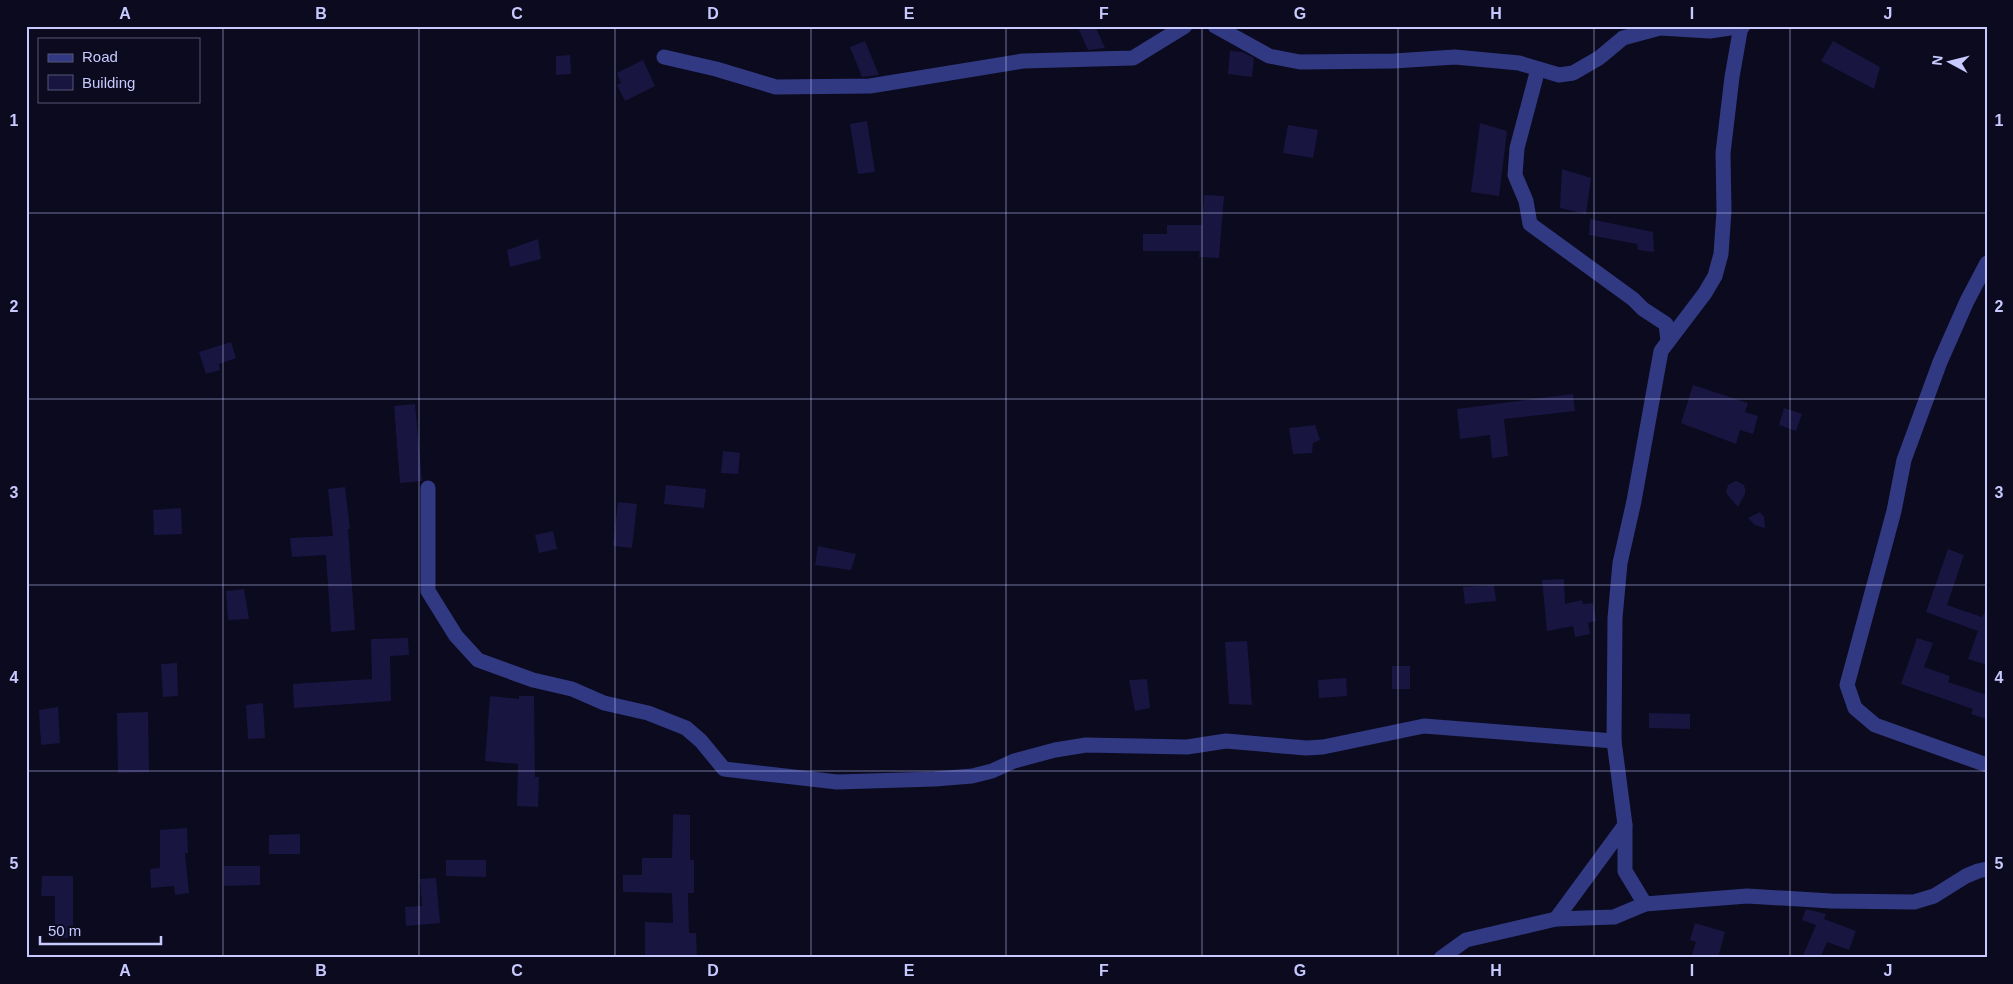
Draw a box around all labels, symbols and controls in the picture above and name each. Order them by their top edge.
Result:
text: A [119,5,131,22]
text: B [315,5,327,22]
text: C [511,5,523,22]
text: D [707,5,719,22]
text: E [904,5,915,22]
text: F [1099,5,1109,22]
text: G [1294,5,1306,22]
text: H [1490,5,1502,22]
text: I [1690,5,1694,22]
text: J [1884,5,1892,22]
legend [38,38,200,102]
north arrow [1926,38,1976,88]
text: Road [82,48,118,65]
text: N [1929,54,1946,66]
text: Building [82,74,135,91]
text: 1 [10,112,19,129]
text: 1 [1995,112,2004,129]
text: 2 [10,298,19,315]
text: 2 [1995,298,2004,315]
text: 3 [10,484,19,501]
text: 3 [1995,484,2004,501]
text: 4 [10,669,19,686]
text: 4 [1995,669,2004,686]
text: 5 [10,855,19,872]
text: 5 [1995,855,2004,872]
scale bar [40,914,161,946]
text: 50 m [48,922,81,939]
text: A [119,962,131,979]
text: B [315,962,327,979]
text: C [511,962,523,979]
text: D [707,962,719,979]
text: E [904,962,915,979]
text: F [1099,962,1109,979]
text: G [1294,962,1306,979]
text: H [1490,962,1502,979]
text: I [1690,962,1694,979]
text: J [1884,962,1892,979]

